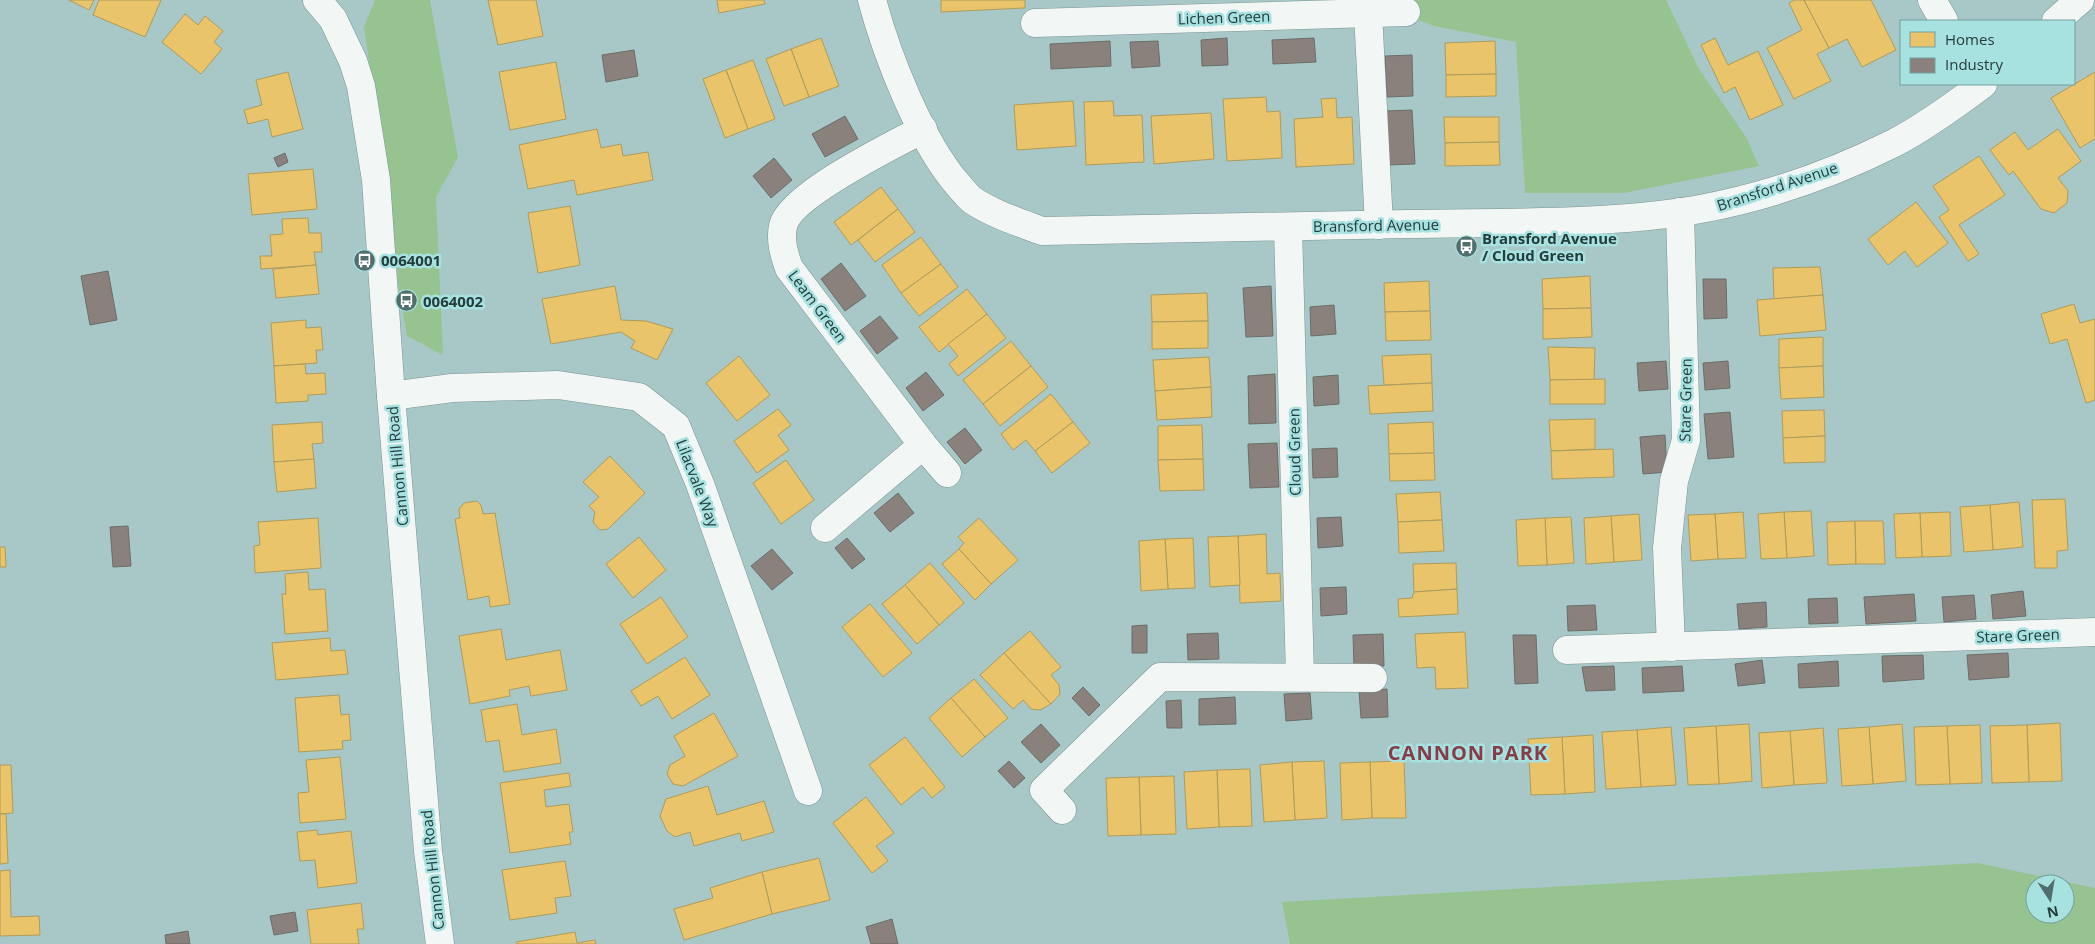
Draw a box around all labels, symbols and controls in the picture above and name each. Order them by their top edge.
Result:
street label: Lichen Green [1177,5,1271,29]
legend [1900,20,2075,85]
text: Homes [1945,29,1995,49]
text: Industry [1945,54,2003,74]
street label: Bransford Avenue [1714,157,1840,215]
street label: Bransford Avenue [1313,214,1439,236]
place label: Bransford Avenue / Cloud Green [1482,228,1617,265]
bus stop icon: Bransford Avenue / Cloud Green [1454,235,1478,259]
bus stop icon: 0064001 [353,248,377,272]
place label: 0064001 [381,250,441,270]
street label: Leam Green [784,266,852,346]
bus stop icon: 0064002 [395,289,419,313]
place label: 0064002 [423,291,483,311]
street label: Stare Green [1674,358,1696,442]
street label: Cannon Hill Road [382,405,412,527]
street label: Cloud Green [1283,408,1305,496]
street label: Lilacvale Way [672,436,724,530]
street label: Stare Green [1976,624,2060,646]
district label: CANNON PARK [1388,739,1548,766]
street label: Cannon Hill Road [416,809,448,931]
north arrow [2025,874,2075,924]
text: N [2045,902,2060,923]

